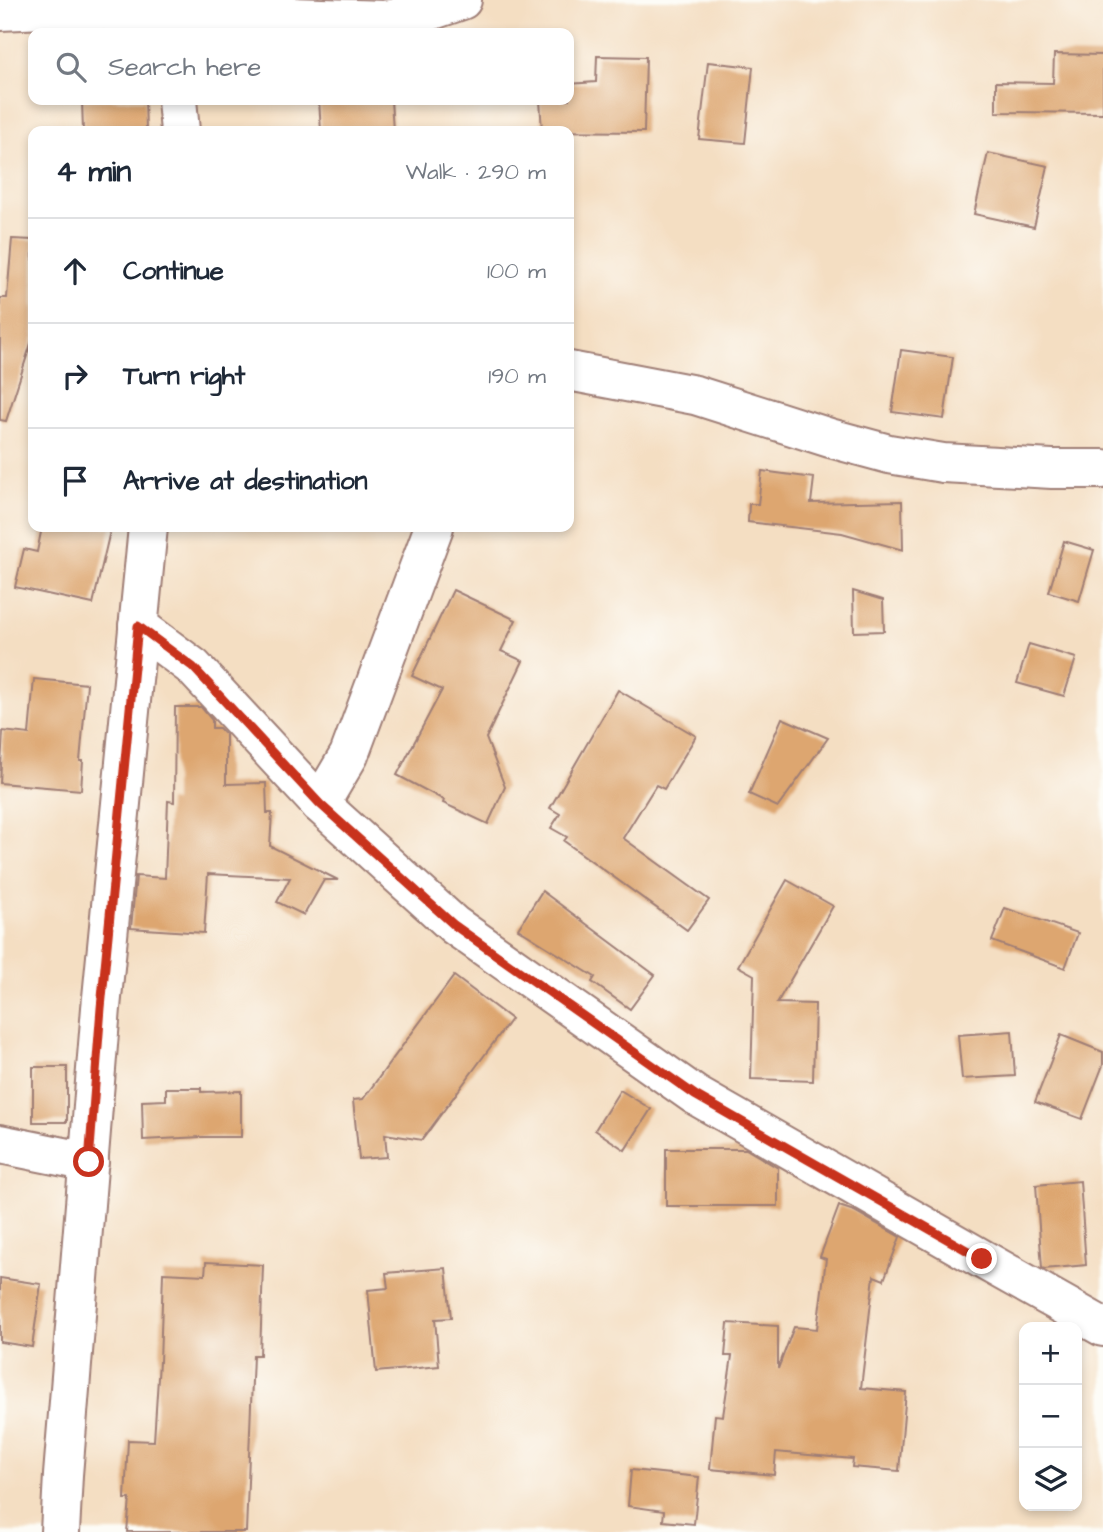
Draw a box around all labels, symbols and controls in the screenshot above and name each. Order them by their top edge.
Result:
search box [28,28,574,105]
icon: search [52,48,90,86]
text: Search here [108,49,261,85]
text: 4 min [56,151,131,193]
text: Walk · 290 m [405,156,546,188]
icon: ahead [56,252,94,290]
text: Continue [123,253,224,289]
text: 100 m [487,255,546,287]
icon: right [56,357,94,395]
text: Turn right [123,358,245,394]
text: 190 m [488,360,546,392]
icon: arrive [56,462,94,500]
text: Arrive at destination [123,463,368,499]
route start [73,1146,104,1177]
route end [966,1243,997,1274]
map controls [1019,1322,1082,1511]
button: + [1019,1322,1082,1385]
button: − [1019,1385,1082,1448]
button: layers [1019,1448,1082,1511]

